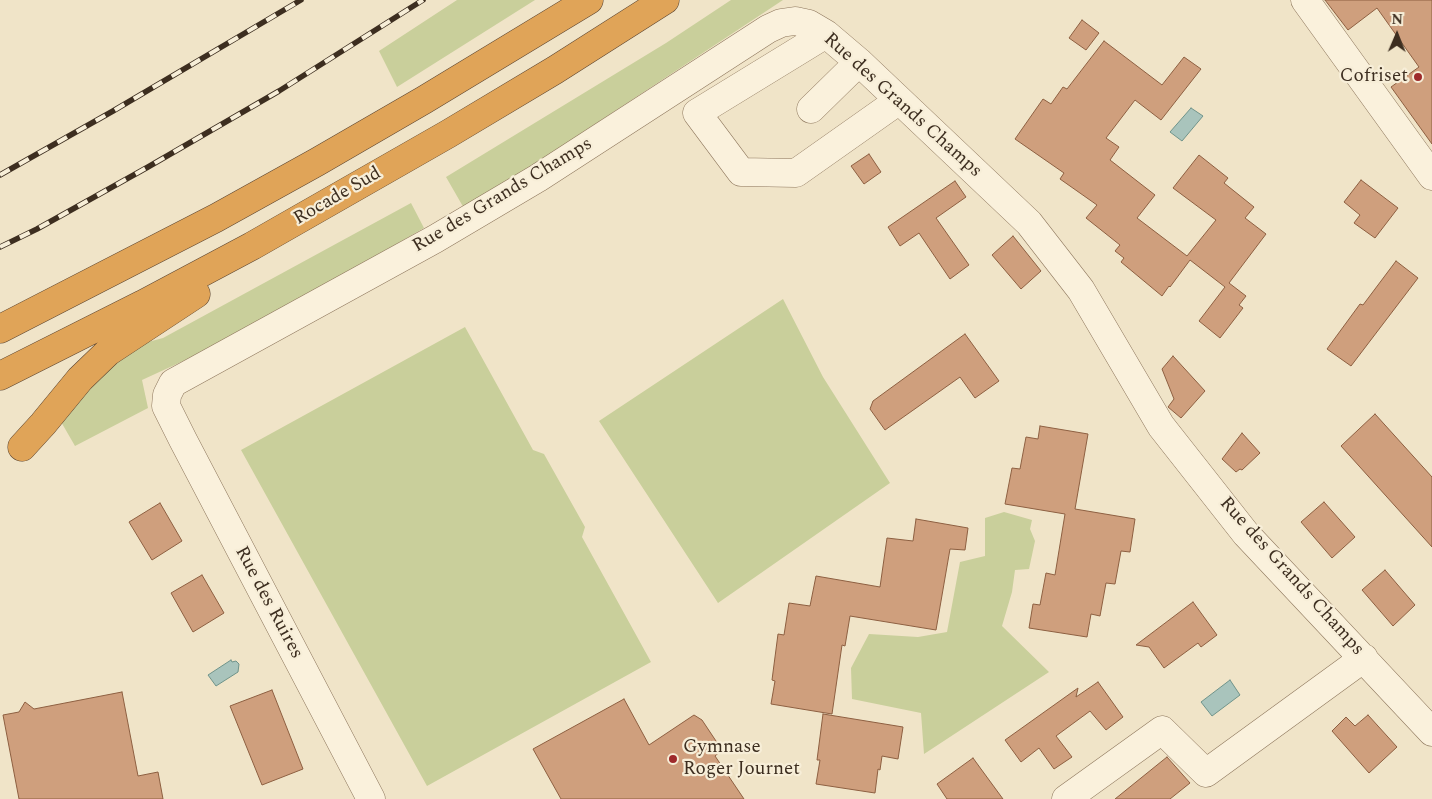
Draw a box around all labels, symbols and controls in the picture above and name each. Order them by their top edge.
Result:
text: N [1391,9,1403,30]
north arrow [1372,10,1422,60]
street label: Rue des Grands Champs [818,29,986,183]
place label: Cofriset [1340,66,1408,88]
marker: Cofriset [1412,71,1424,83]
street label: Rue des Grands Champs [409,133,597,259]
street label: Rocade Sud [290,163,386,231]
street label: Rue des Grands Champs [1214,493,1368,661]
street label: Rue des Ruires [229,543,307,663]
place label: Gymnase Roger Journet [683,737,800,781]
marker: Gymnase Roger Journet [667,753,679,765]

